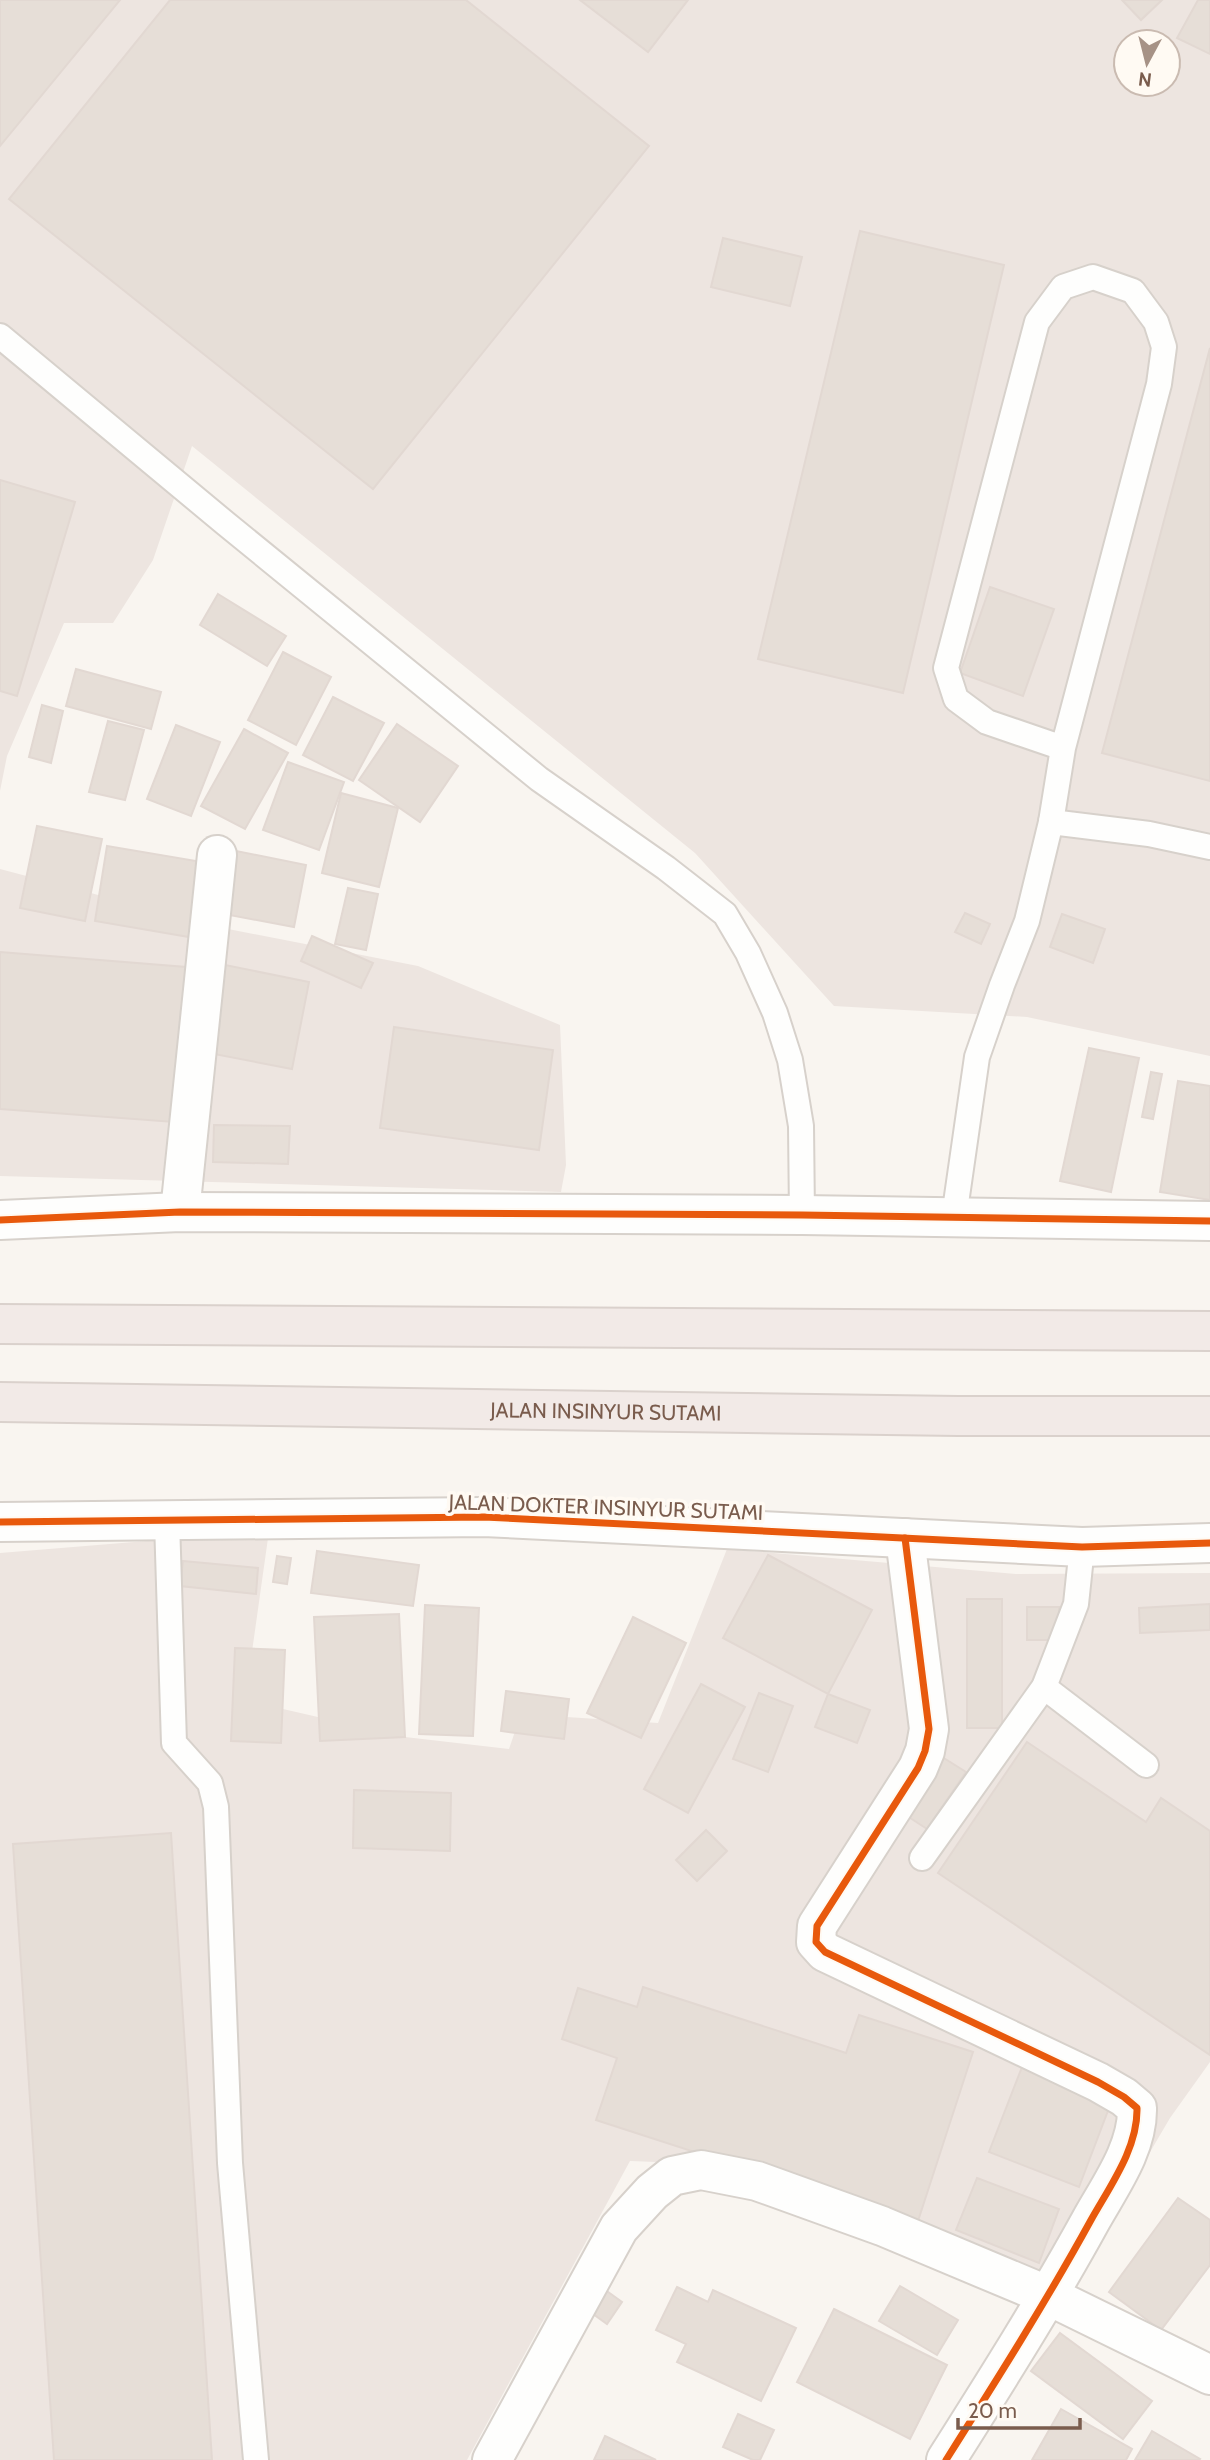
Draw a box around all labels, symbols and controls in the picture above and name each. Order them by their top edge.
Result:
north arrow [1112,28,1182,98]
text: N [1137,67,1153,92]
street label: JALAN INSINYUR SUTAMI [489,1397,722,1425]
street label: JALAN DOKTER INSINYUR SUTAMI [447,1489,764,1525]
scale bar [958,2386,1080,2430]
text: 20 m [968,2398,1017,2423]

